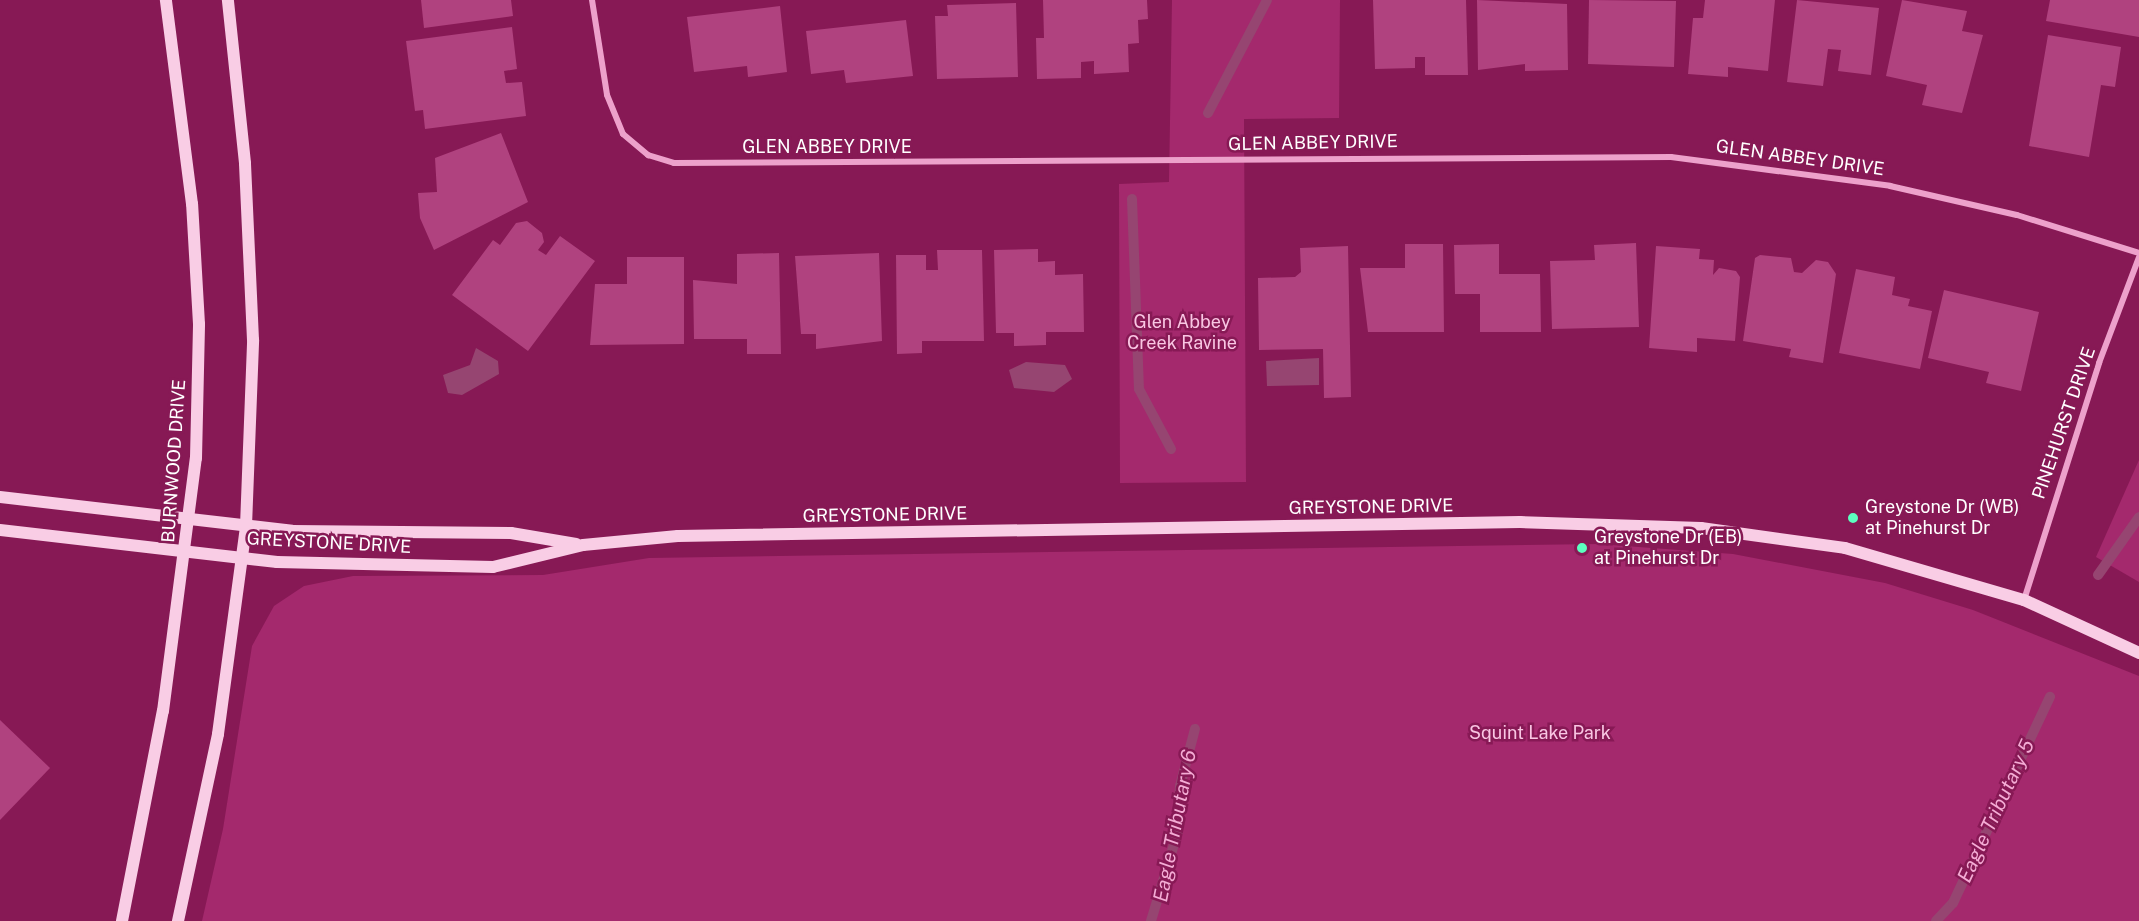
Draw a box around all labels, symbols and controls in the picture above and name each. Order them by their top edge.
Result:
street label: GLEN ABBEY DRIVE [1228,131,1398,155]
street label: GLEN ABBEY DRIVE [1714,135,1886,181]
street label: GLEN ABBEY DRIVE [742,136,912,158]
park label: Glen Abbey Creek Ravine [1127,312,1237,354]
street label: PINEHURST DRIVE [2028,344,2100,502]
street label: BURNWOOD DRIVE [158,379,190,543]
street label: GREYSTONE DRIVE [1288,495,1454,519]
place label: Greystone Dr (WB) at Pinehurst Dr [1865,497,2019,540]
street label: GREYSTONE DRIVE [802,503,968,527]
marker: Greystone Dr (WB) at Pinehurst Dr [1846,511,1860,525]
place label: Greystone Dr (EB) at Pinehurst Dr [1594,527,1743,570]
street label: GREYSTONE DRIVE [246,528,412,558]
marker: Greystone Dr (EB) at Pinehurst Dr [1575,541,1589,555]
park label: Squint Lake Park [1469,722,1611,744]
water label: Eagle Tributary 5 [1952,736,2040,886]
water label: Eagle Tributary 6 [1148,748,1202,904]

